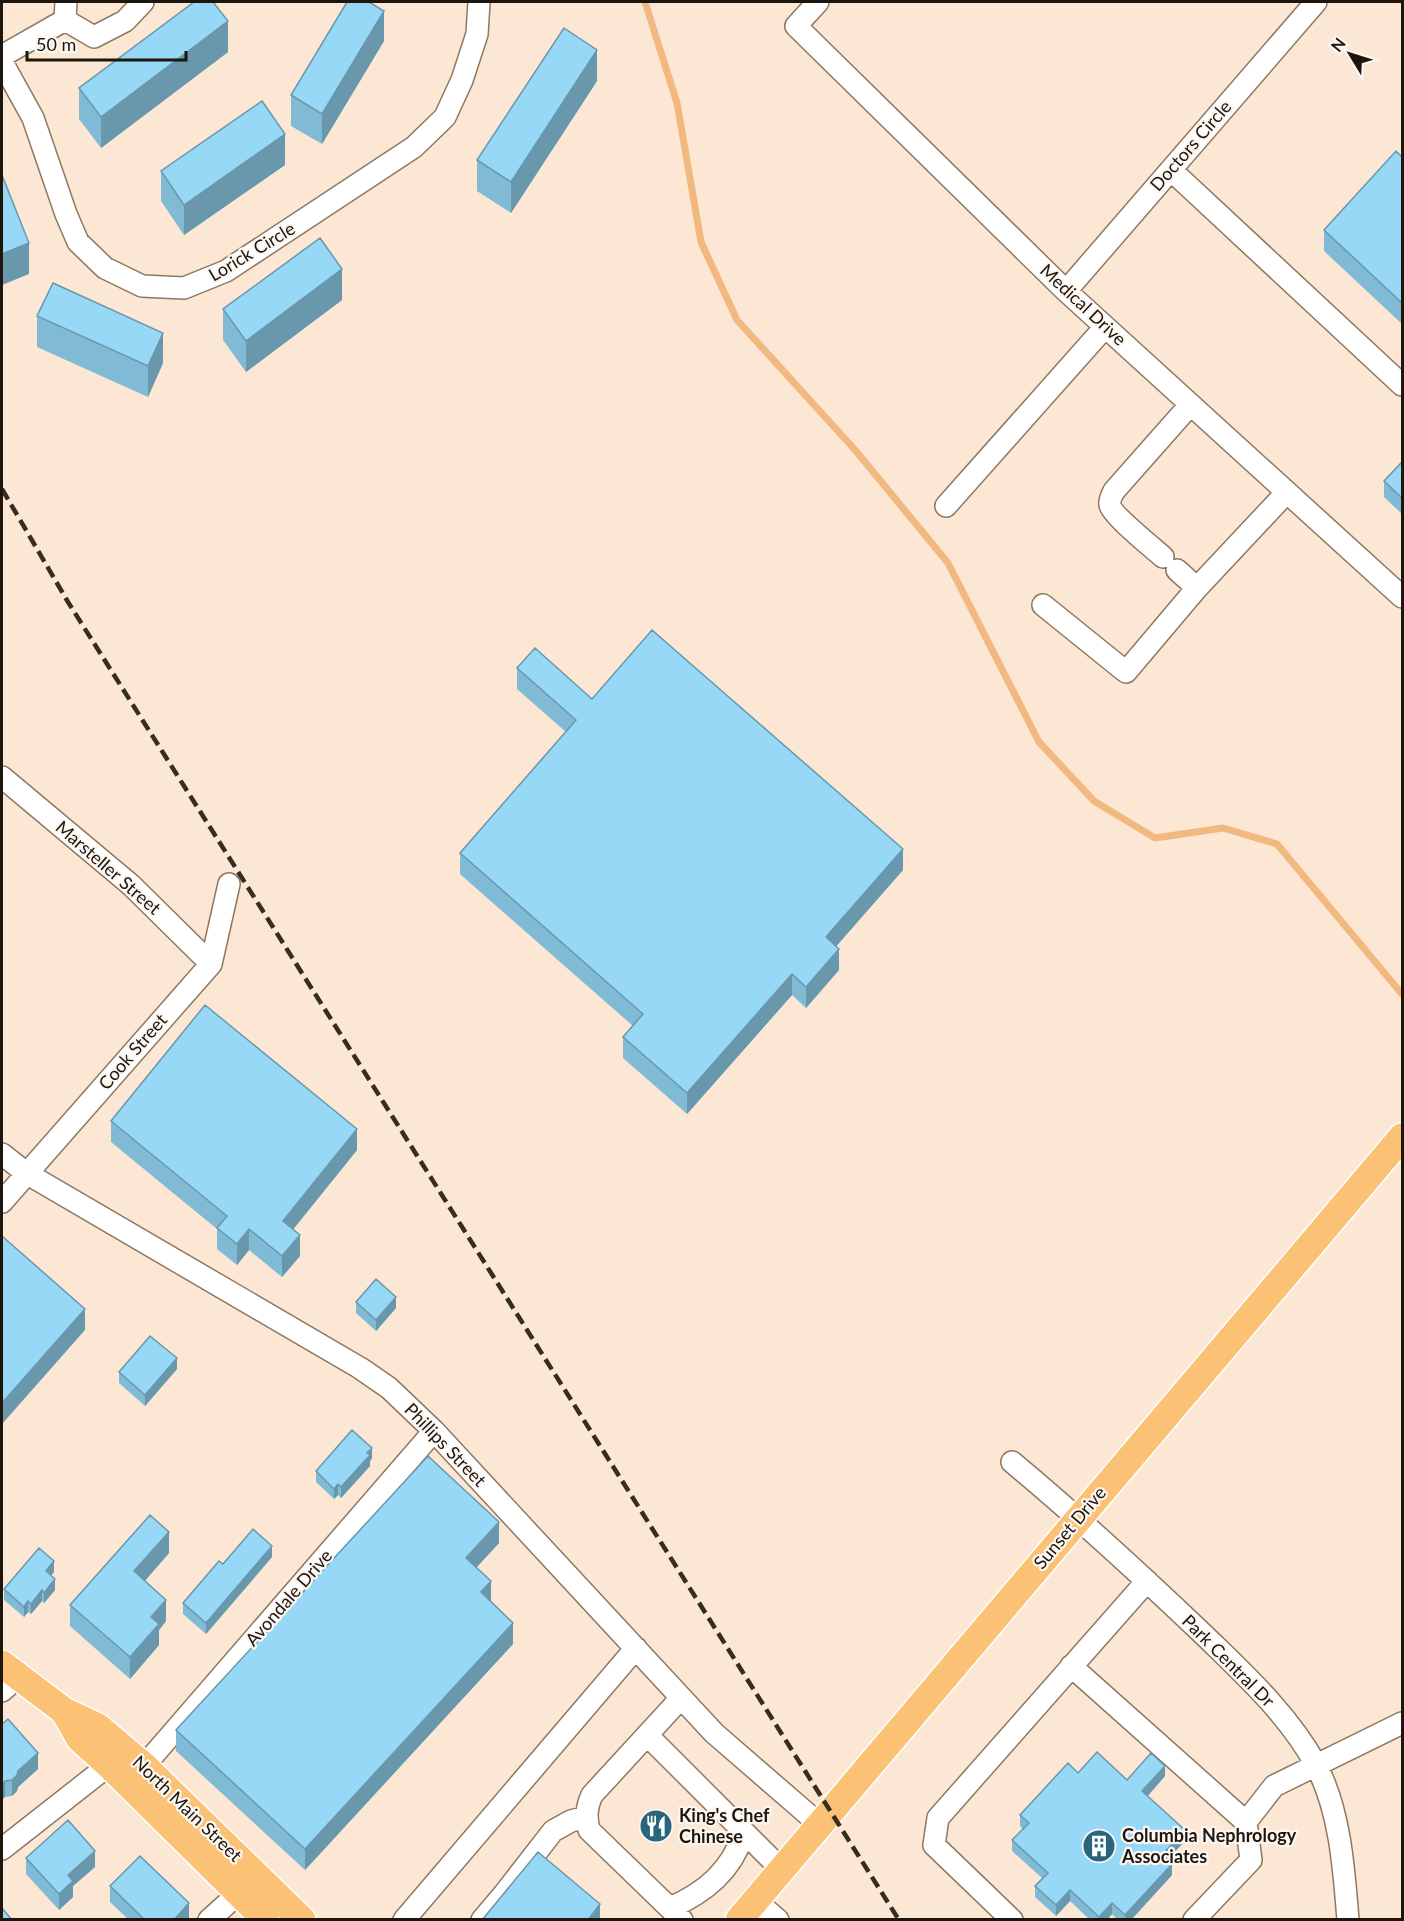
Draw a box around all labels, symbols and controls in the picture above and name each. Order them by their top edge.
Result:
scale bar [27,24,186,62]
north arrow [1320,24,1380,84]
text: 50 m [36,33,76,55]
text: N [1327,34,1349,55]
street label: Doctors Circle [1145,96,1236,195]
street label: Lorick Circle [204,217,299,286]
street label: Medical Drive [1036,259,1131,350]
street label: Marsteller Street [52,816,166,919]
street label: Cook Street [93,1008,172,1094]
street label: Phillips Street [400,1398,491,1491]
street label: Sunset Drive [1028,1482,1110,1573]
street label: Avondale Drive [240,1544,336,1650]
street label: Park Central Dr [1178,1609,1280,1711]
street label: North Main Street [129,1751,247,1866]
place label: King's Chef Chinese [679,1804,770,1847]
restaurant icon: King's Chef Chinese [638,1808,674,1844]
place label: Columbia Nephrology Associates [1121,1824,1297,1867]
building icon: Columbia Nephrology Associates [1081,1828,1117,1864]

